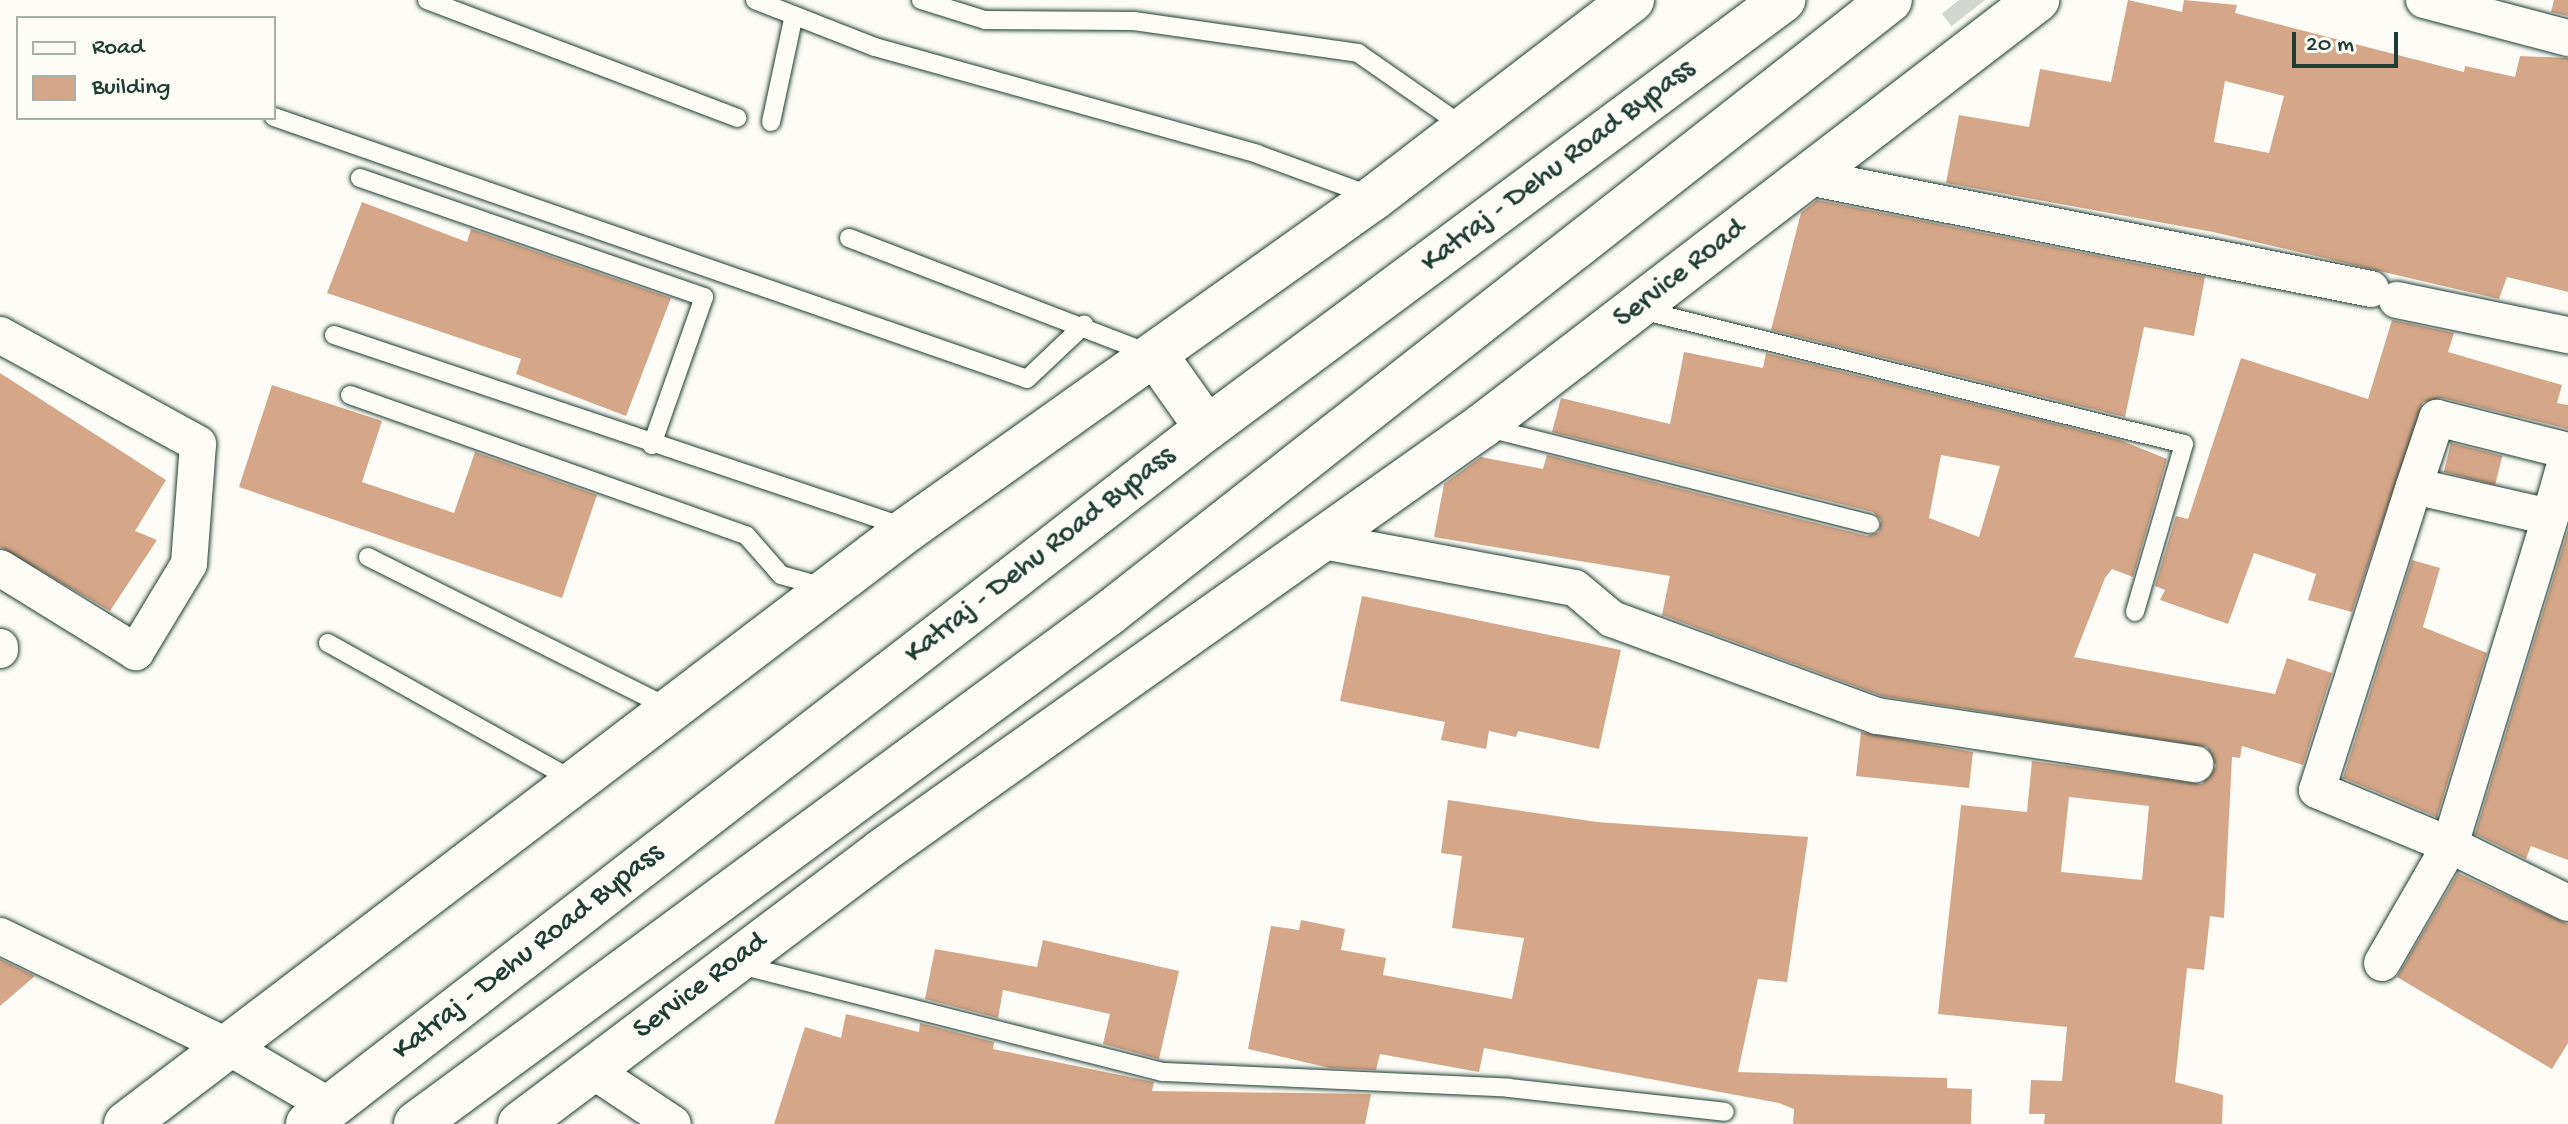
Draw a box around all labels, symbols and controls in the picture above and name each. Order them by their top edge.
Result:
legend [16,16,276,120]
scale bar [2296,16,2402,66]
text: 20 m [2306,31,2354,60]
text: Road [92,34,144,63]
street label: Katraj - Dehu Road Bypass [1415,52,1703,282]
text: Building [92,74,170,103]
street label: Service Road [1608,212,1754,338]
street label: Katraj - Dehu Road Bypass [898,439,1184,673]
street label: Katraj - Dehu Road Bypass [386,836,672,1070]
street label: Service Road [627,925,775,1049]

